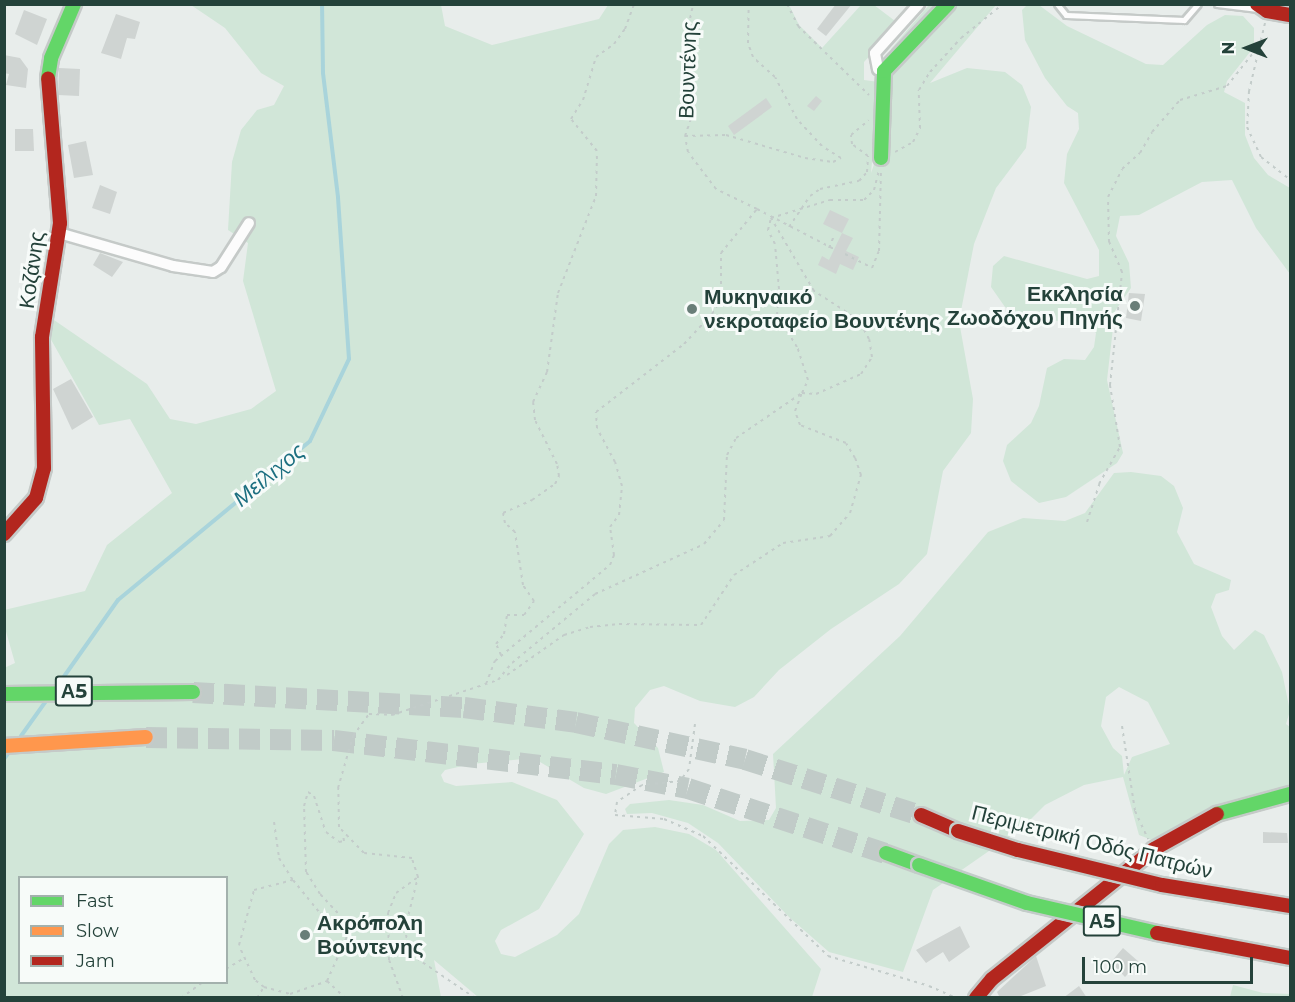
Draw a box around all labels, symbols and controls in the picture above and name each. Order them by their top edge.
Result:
north arrow [1217,18,1277,78]
street label: Βουντένης [674,21,702,119]
text: N [1219,42,1238,54]
street label: Κοζάνης [14,230,50,310]
place label: Εκκλησία Ζωοδόχου Πηγής [947,281,1123,331]
place label: Μυκηναικό νεκροταφείο Βουντένης [704,284,940,334]
marker: Εκκλησία Ζωοδόχου Πηγής [1128,299,1142,313]
marker: Μυκηναικό νεκροταφείο Βουντένης [685,302,699,316]
water label: Μείλιχος [228,438,310,512]
road number: Α5 [54,674,94,708]
street label: Περιμετρική Οδός Πατρών [969,800,1215,884]
legend [18,876,228,984]
text: Fast [76,890,114,912]
road number: Α5 [1082,904,1122,938]
place label: Ακρόπολη Βούντενης [317,910,424,960]
text: Slow [76,920,119,942]
marker: Ακρόπολη Βούντενης [298,928,312,942]
scale bar [1085,945,1256,983]
text: Jam [76,950,115,972]
text: 100 m [1093,956,1147,978]

